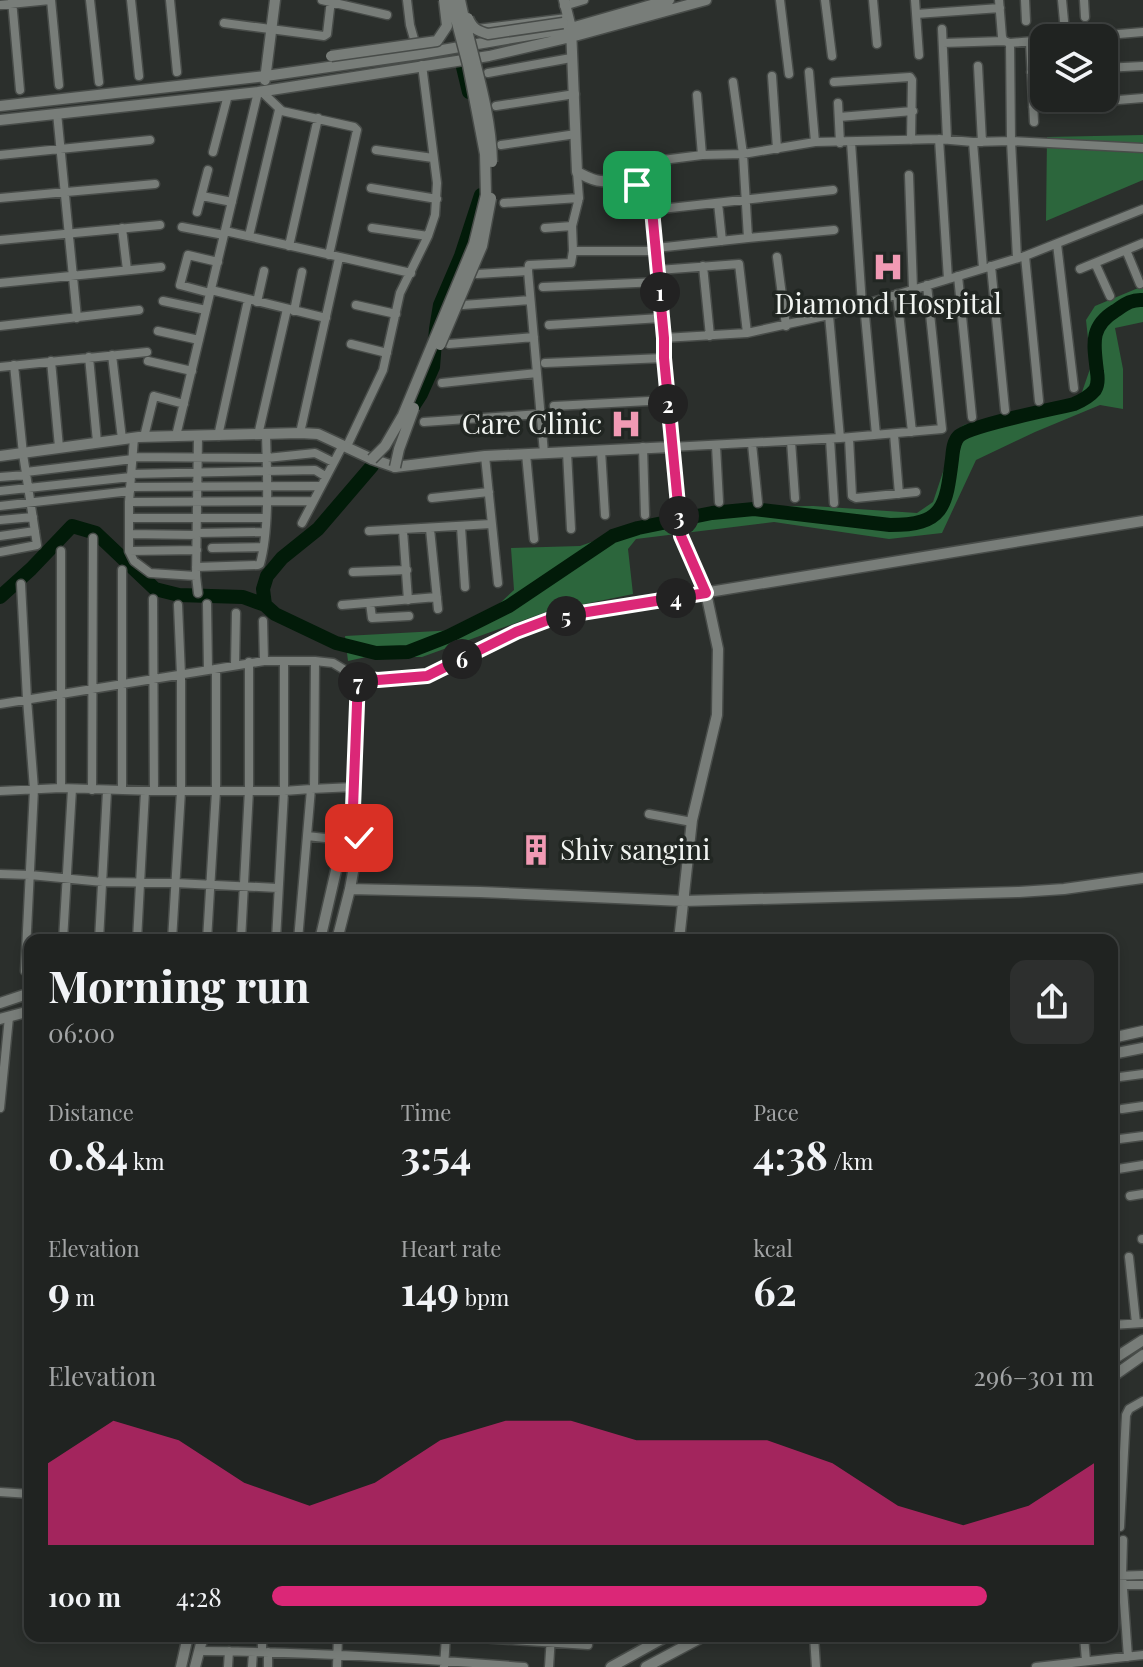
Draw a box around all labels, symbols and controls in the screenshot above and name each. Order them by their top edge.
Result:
map controls [1030,24,1118,112]
button: layers [1030,24,1118,112]
pin [603,151,671,219]
icon: arrive [615,163,659,207]
hospital icon: Diamond Hospital [871,250,905,284]
pin: 1 [640,272,680,312]
text: 1 [656,277,664,307]
place label: Diamond Hospital [774,284,1002,321]
pin: 2 [648,384,688,424]
text: 2 [662,389,674,419]
place label: Care Clinic [462,404,602,441]
hospital icon: Care Clinic [609,407,643,441]
pin: 3 [659,496,699,536]
text: 3 [674,501,684,531]
pin: 4 [656,578,696,618]
text: 4 [670,583,682,613]
pin: 5 [546,596,586,636]
text: 5 [561,601,571,631]
pin: 6 [442,639,482,679]
text: 6 [456,644,468,674]
pin: 7 [338,662,378,702]
text: 7 [353,667,363,697]
pin [325,804,393,872]
icon: check [337,816,381,860]
place label: Shiv sangini [560,830,711,867]
building icon: Shiv sangini [519,833,553,867]
text: Morning run [48,955,310,1014]
button: share [1010,960,1094,1044]
text: 06:00 [48,1015,115,1050]
text: Distance [48,1097,134,1127]
text: Time [401,1097,451,1127]
text: Pace [753,1097,799,1127]
text: 0.84 [48,1127,128,1180]
text: 3:54 [401,1127,471,1180]
text: 4:38 [753,1127,828,1180]
text: km [128,1146,165,1176]
text: /km [828,1146,873,1176]
text: Elevation [48,1233,140,1263]
text: Heart rate [401,1233,501,1263]
text: kcal [753,1233,793,1263]
text: 9 [48,1263,70,1316]
text: 149 [401,1263,459,1316]
text: 62 [753,1263,797,1316]
text: m [70,1282,95,1312]
text: bpm [459,1282,509,1312]
text: Elevation [48,1358,156,1393]
text: 296–301 m [974,1358,1094,1393]
text: 100 m [48,1579,121,1614]
text: 4:28 [176,1579,222,1614]

